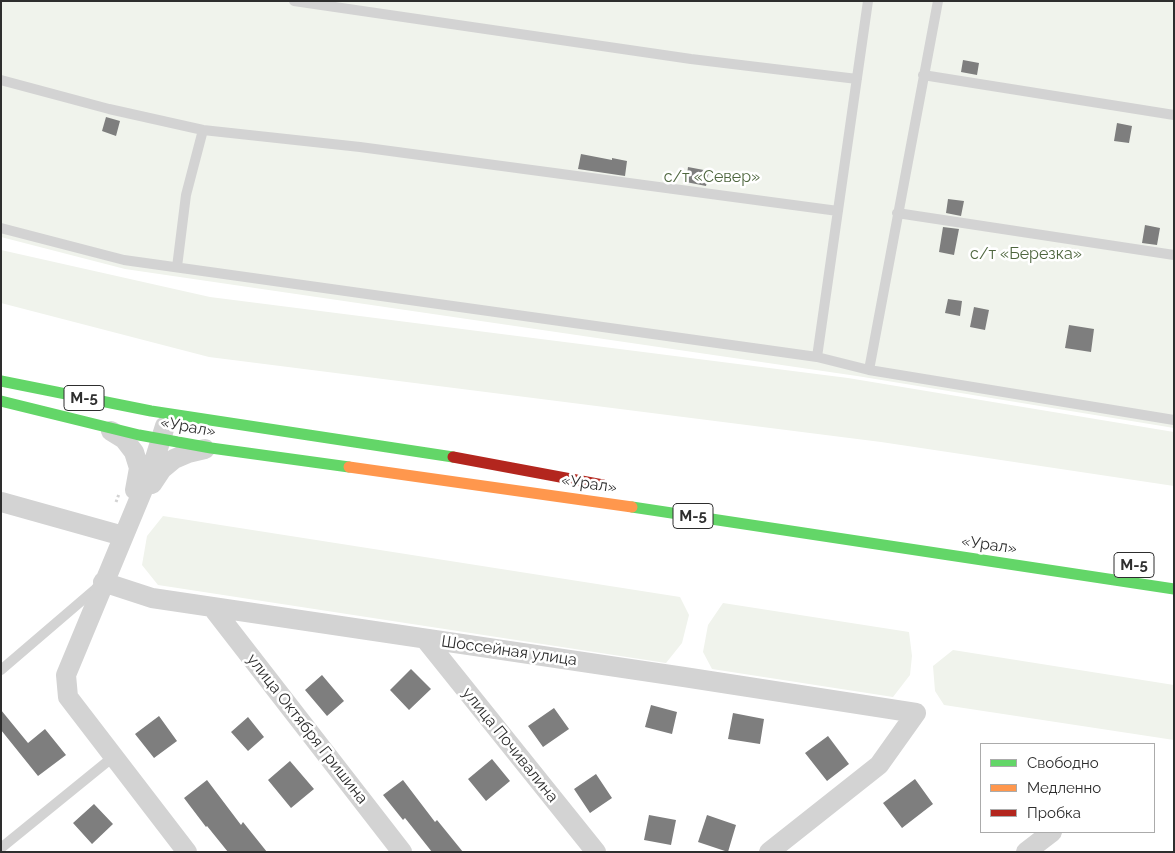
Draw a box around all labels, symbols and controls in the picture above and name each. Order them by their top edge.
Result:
park label: с/т «Север» [664,167,760,187]
park label: с/т «Березка» [970,244,1082,264]
road number: М-5 [64,386,104,410]
street label: «Урал» [159,413,217,441]
street label: «Урал» [560,471,618,497]
road number: М-5 [673,504,713,528]
street label: «Урал» [960,532,1018,558]
road number: М-5 [1114,552,1154,578]
street label: Шоссейная улица [440,632,578,670]
street label: улица Октября Гришина [242,650,372,808]
street label: улица Почивалина [458,684,562,806]
legend [980,743,1155,833]
text: Свободно [1027,754,1099,772]
text: Медленно [1027,779,1101,797]
text: Пробка [1027,804,1081,822]

